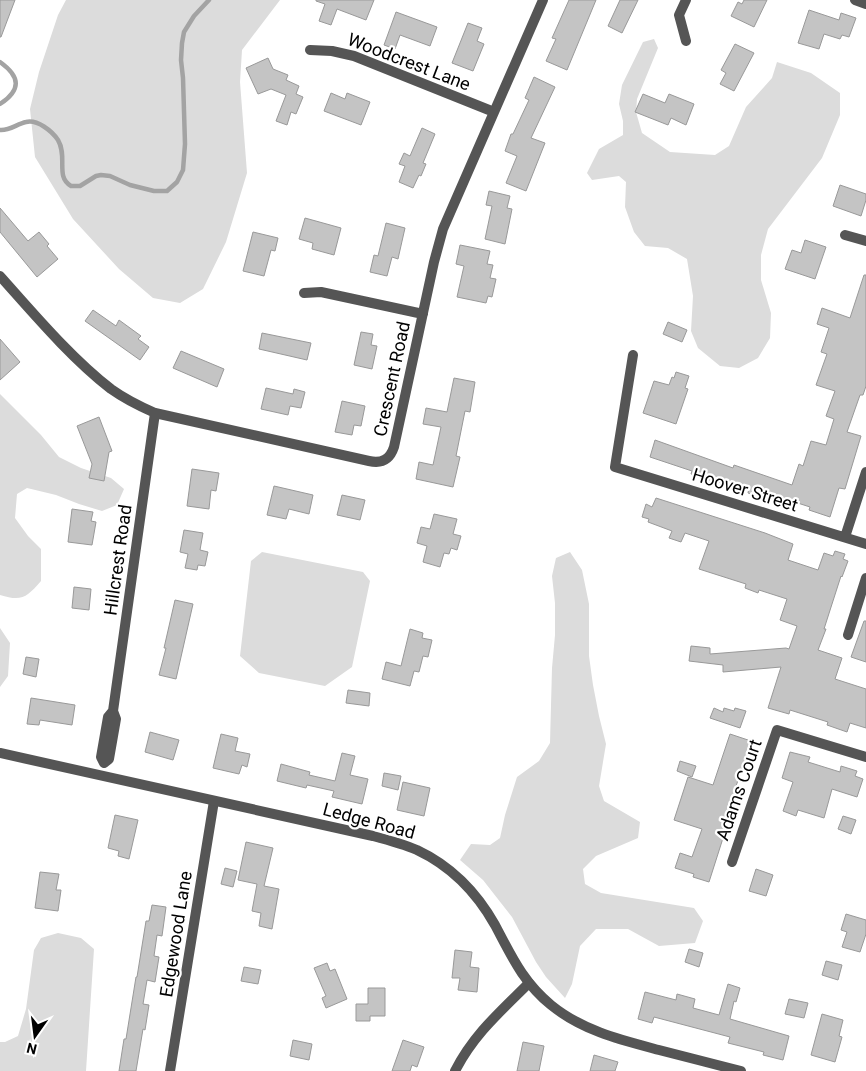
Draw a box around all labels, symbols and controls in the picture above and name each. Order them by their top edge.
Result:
street label: Woodcrest Lane [345,28,474,95]
street label: Crescent Road [369,319,414,438]
street label: Hoover Street [690,463,801,516]
street label: Hillcrest Road [99,503,136,617]
street label: Adams Court [711,736,766,843]
street label: Ledge Road [321,798,418,843]
street label: Edgewood Lane [155,869,196,999]
north arrow [10,1011,60,1061]
text: N [25,1040,39,1058]

